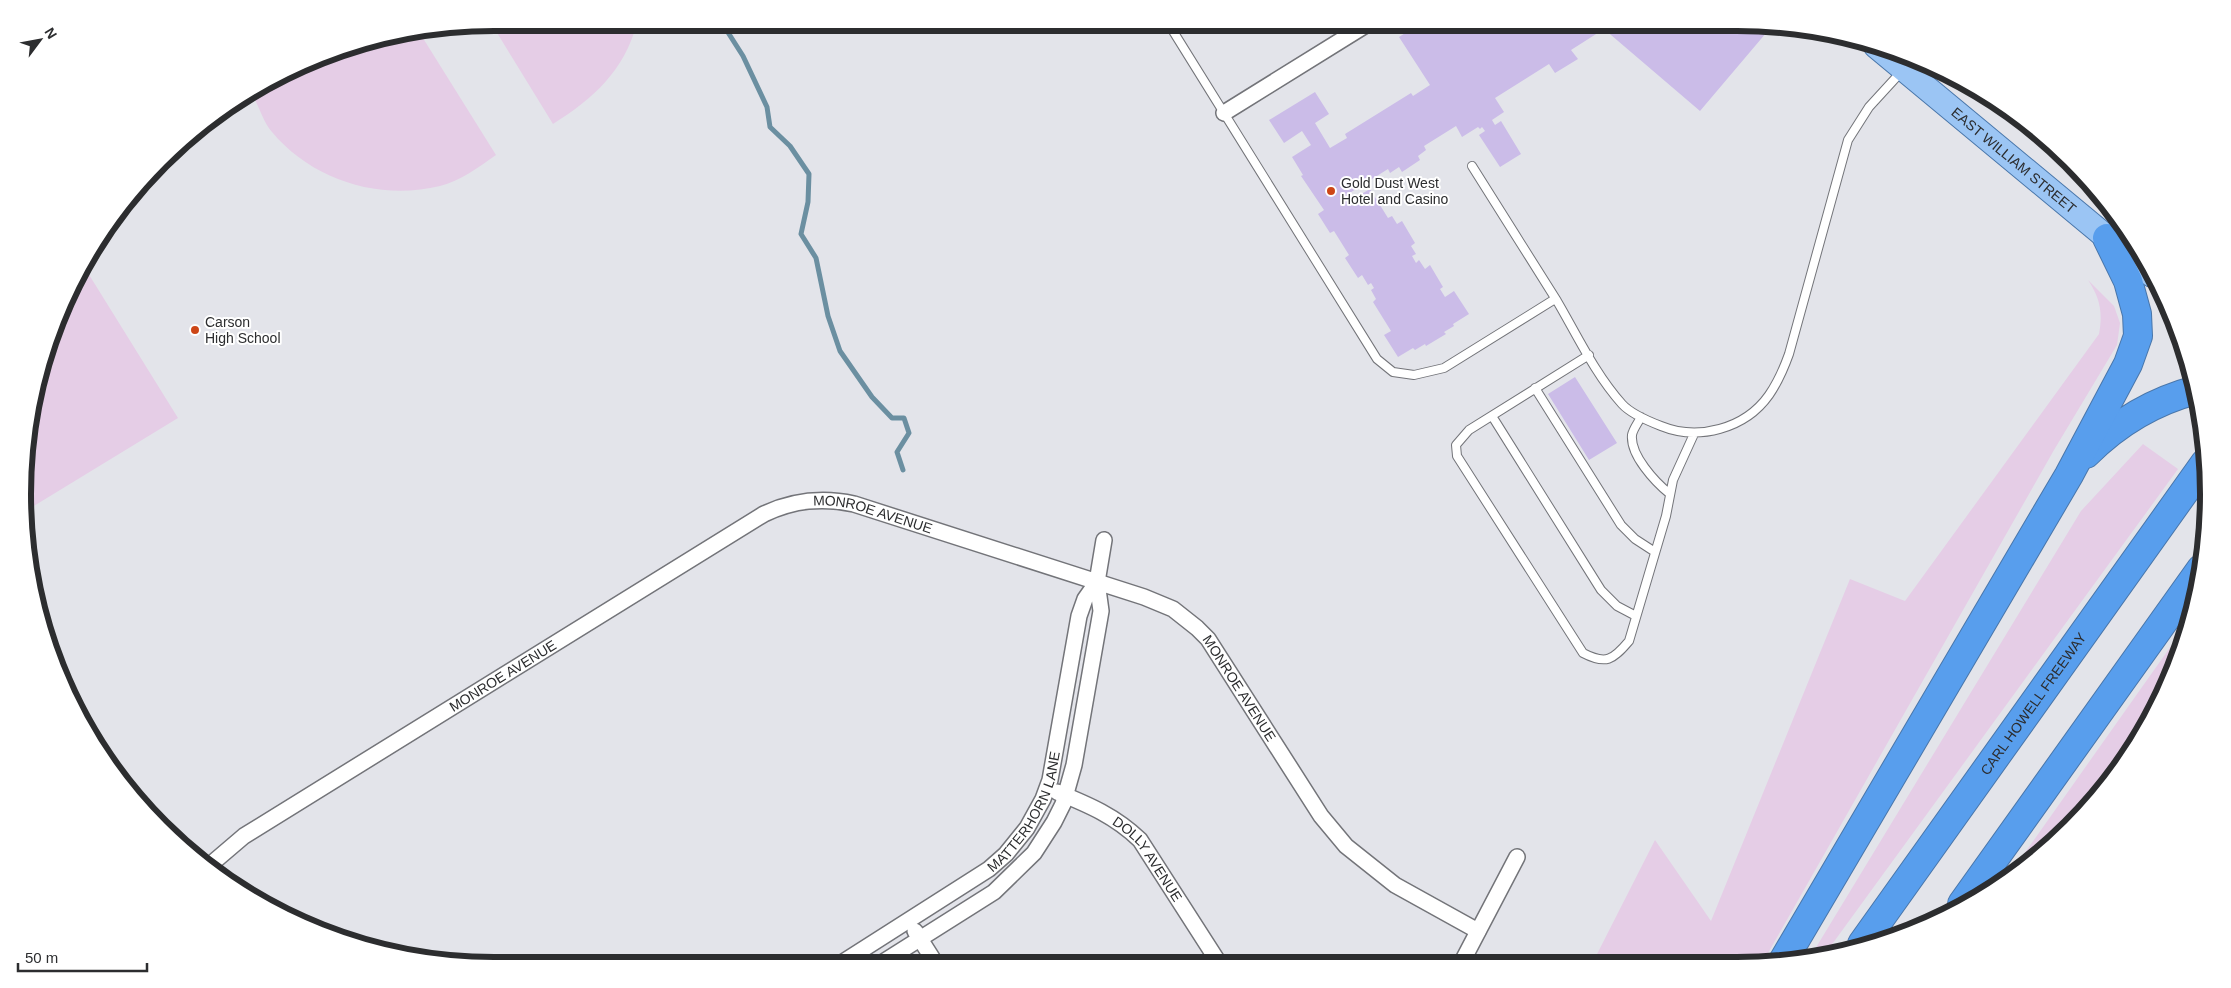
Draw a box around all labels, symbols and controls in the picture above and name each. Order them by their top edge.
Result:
north arrow [15,15,65,65]
text: N [42,25,60,42]
street label: EAST WILLIAM STREET [1948,104,2080,217]
place label: Gold Dust West Hotel and Casino [1341,175,1449,207]
marker: Gold Dust West Hotel and Casino [1325,185,1337,197]
place label: Carson High School [205,314,281,346]
marker: Carson High School [189,324,201,336]
street label: MONROE AVENUE [813,492,934,537]
street label: CARL HOWELL FREEWAY [1977,629,2090,778]
street label: MONROE AVENUE [1200,632,1279,744]
street label: MONROE AVENUE [446,637,559,715]
street label: MATTERHORN LANE [984,750,1063,875]
street label: DOLLY AVENUE [1110,813,1185,905]
scale bar [18,940,146,972]
text: 50 m [25,949,58,966]

